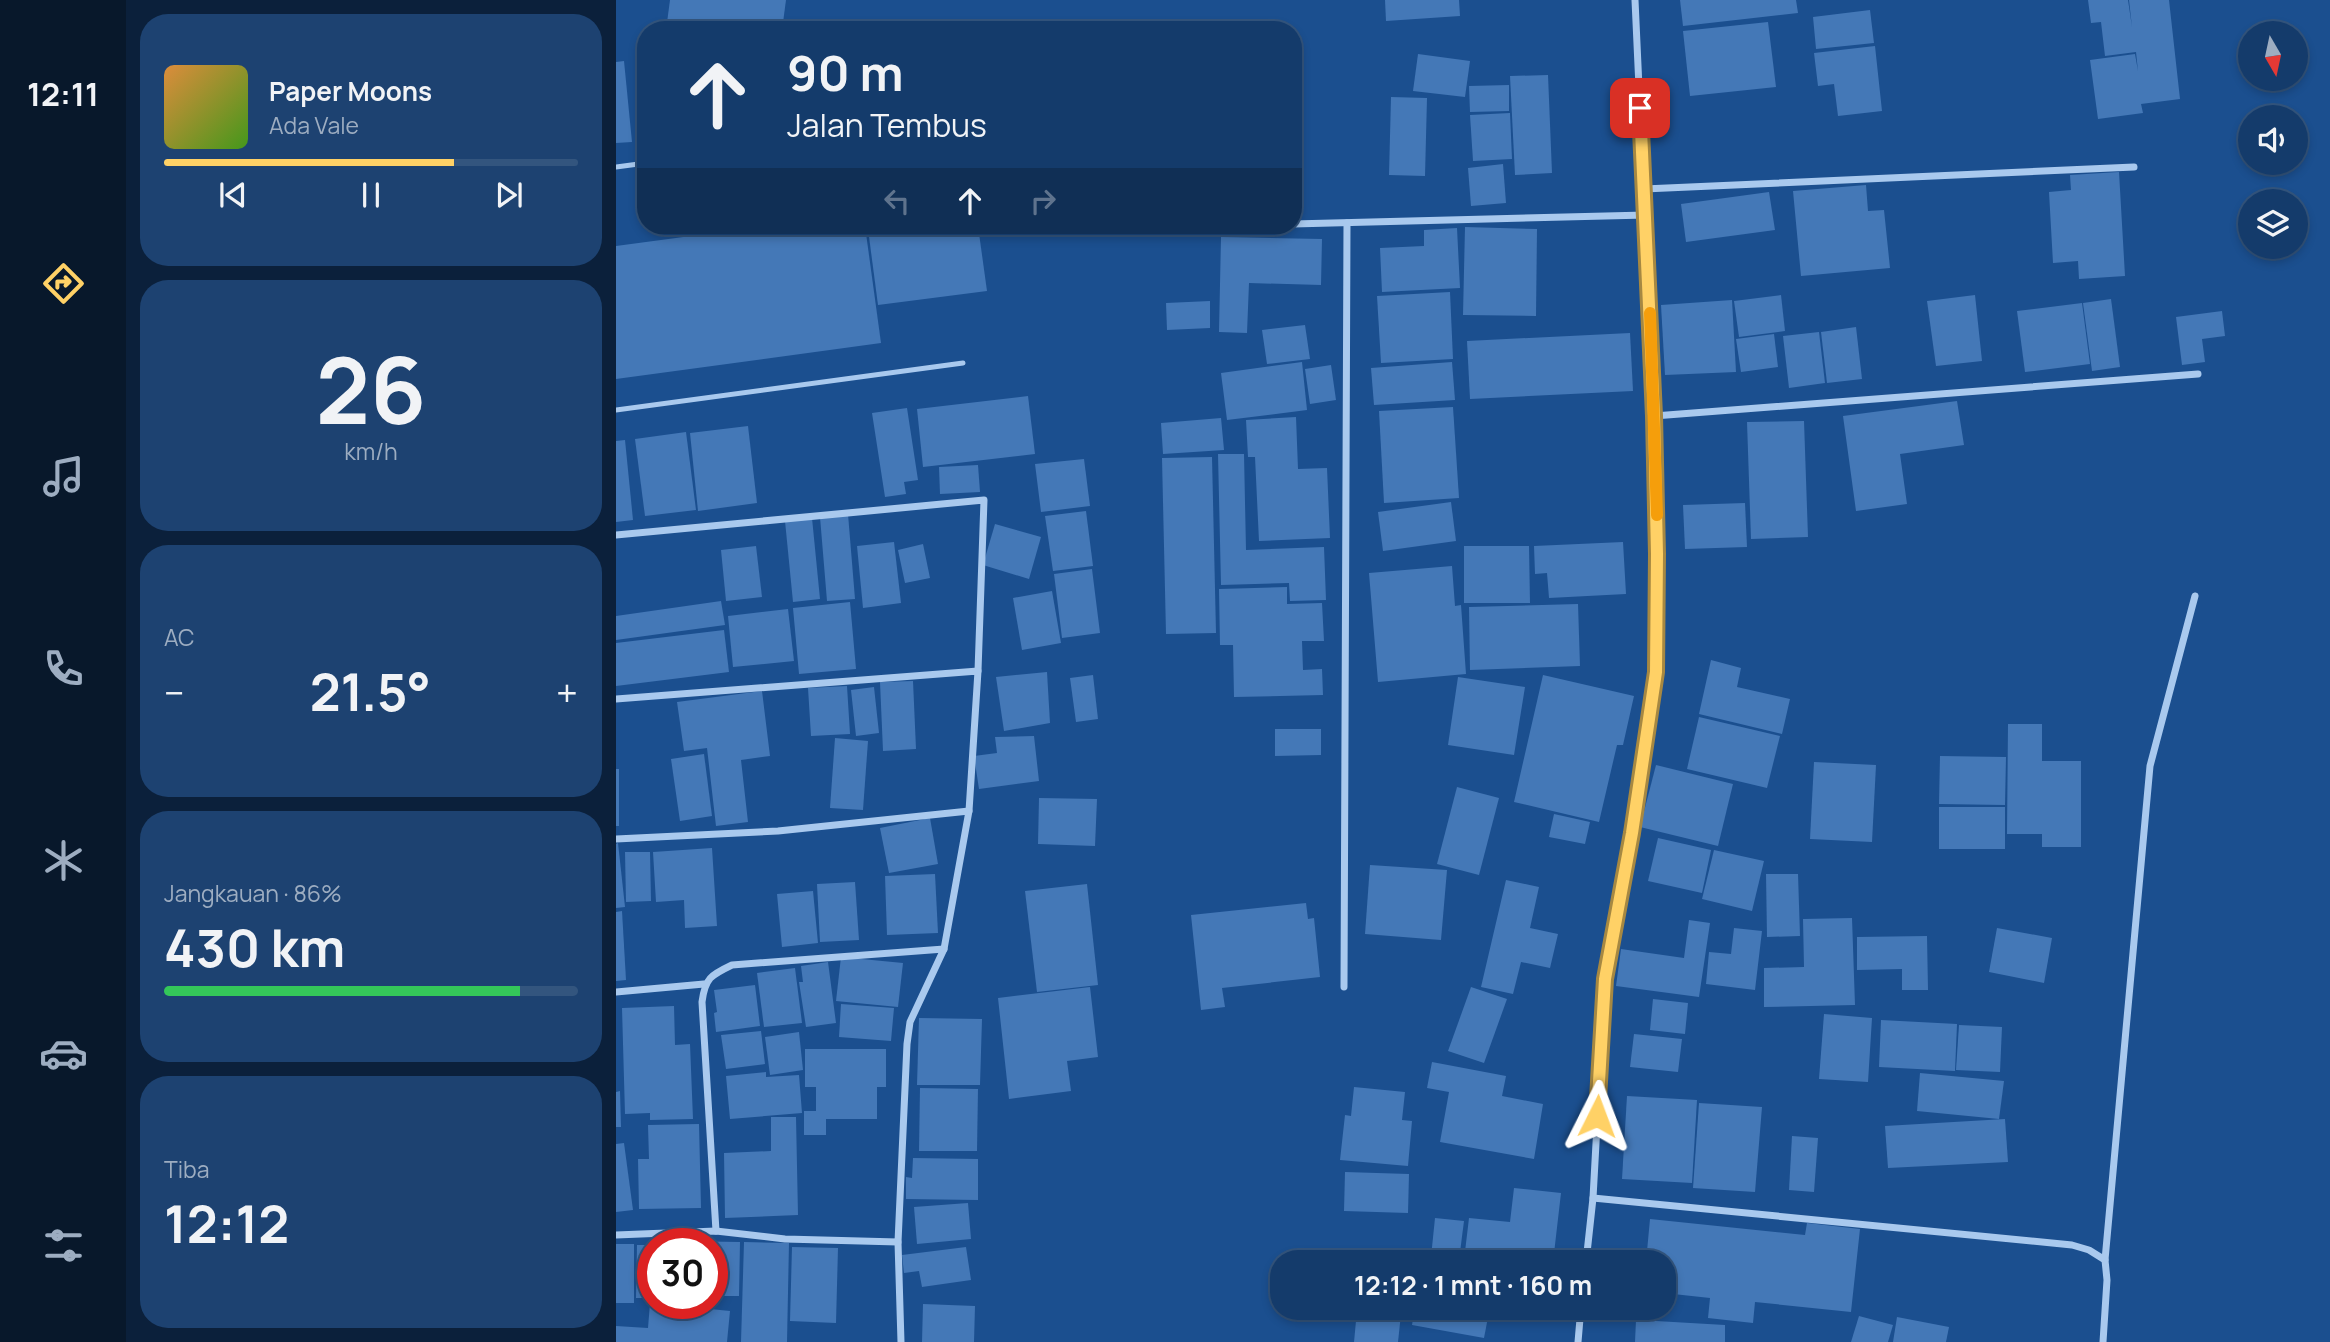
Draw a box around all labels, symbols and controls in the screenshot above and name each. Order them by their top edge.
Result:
north arrow [2238,21,2308,91]
map controls [2238,21,2308,259]
text: 90 m [787,39,904,106]
icon: ahead [672,49,763,140]
text: 12:11 [27,72,99,116]
text: Paper Moons [269,73,432,109]
pin [1610,78,1670,138]
icon: arrive [1621,89,1659,127]
text: Jalan Tembus [787,103,987,147]
button: sound [2238,105,2308,175]
text: Ada Vale [269,109,359,141]
icon: previous [214,176,252,214]
icon: pause [352,176,390,214]
icon: next [490,176,528,214]
icon: left [878,182,916,220]
icon: ahead [951,182,989,220]
icon: right [1024,182,1062,220]
button: layers [2238,189,2308,259]
icon: directions [39,259,88,308]
text: 26 [316,327,426,451]
text: km/h [344,435,398,467]
icon: music [39,452,88,501]
text: AC [164,621,195,653]
icon: phone [39,644,88,693]
text: 21.5° [310,656,431,727]
text: − [164,666,185,718]
text: + [556,666,578,718]
icon: climate [39,836,88,885]
text: Jangkauan · 86% [164,877,342,909]
text: 430 km [164,912,345,983]
icon: car [39,1029,88,1078]
position arrow [1560,1079,1634,1153]
text: Tiba [164,1153,209,1185]
text: 12:12 [164,1188,289,1259]
icon: filters [39,1221,88,1270]
speed limit sign: 30 [637,1228,728,1319]
text: 12:12 · 1 mnt · 160 m [1354,1267,1592,1303]

